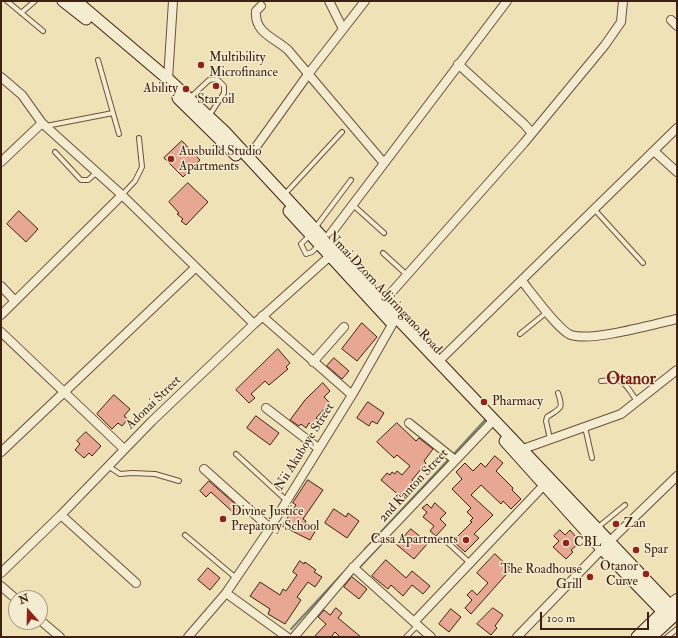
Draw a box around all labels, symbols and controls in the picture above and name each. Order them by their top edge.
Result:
place label: Multibility Microfinance [209,50,278,81]
marker: Multibility Microfinance [196,60,206,70]
place label: Ability [143,81,178,97]
marker: Star oil [211,81,221,91]
marker: Ability [181,84,191,94]
place label: Star oil [197,92,235,108]
place label: Ausbuild Studio Apartments [179,144,262,175]
marker: Ausbuild Studio Apartments [166,154,176,164]
street label: Nmai Dzorn Adjiringano Road [323,229,445,357]
district label: Otanor [606,370,656,390]
street label: Adonai Street [123,373,185,433]
place label: Pharmacy [492,394,543,410]
marker: Pharmacy [479,397,489,407]
street label: Nii Akuboye Street [272,400,338,494]
street label: 2nd Kanton Street [376,446,452,526]
place label: Divine Justice Prepatory School [231,504,319,535]
marker: Divine Justice Prepatory School [218,514,228,524]
place label: Zan [624,516,646,532]
marker: Zan [611,519,621,529]
place label: Casa Apartments [371,532,458,548]
marker: Casa Apartments [461,535,471,545]
place label: CBL [574,535,601,551]
marker: CBL [561,538,571,548]
place label: Spar [644,542,668,558]
marker: Spar [631,545,641,555]
place label: Otanor Curve [600,559,638,590]
place label: The Roadhouse Grill [500,562,582,593]
marker: Otanor Curve [641,569,651,579]
marker: The Roadhouse Grill [585,572,595,582]
north arrow [8,590,48,630]
text: N [17,591,31,607]
scale bar [542,604,651,630]
text: 100 m [547,611,575,626]

